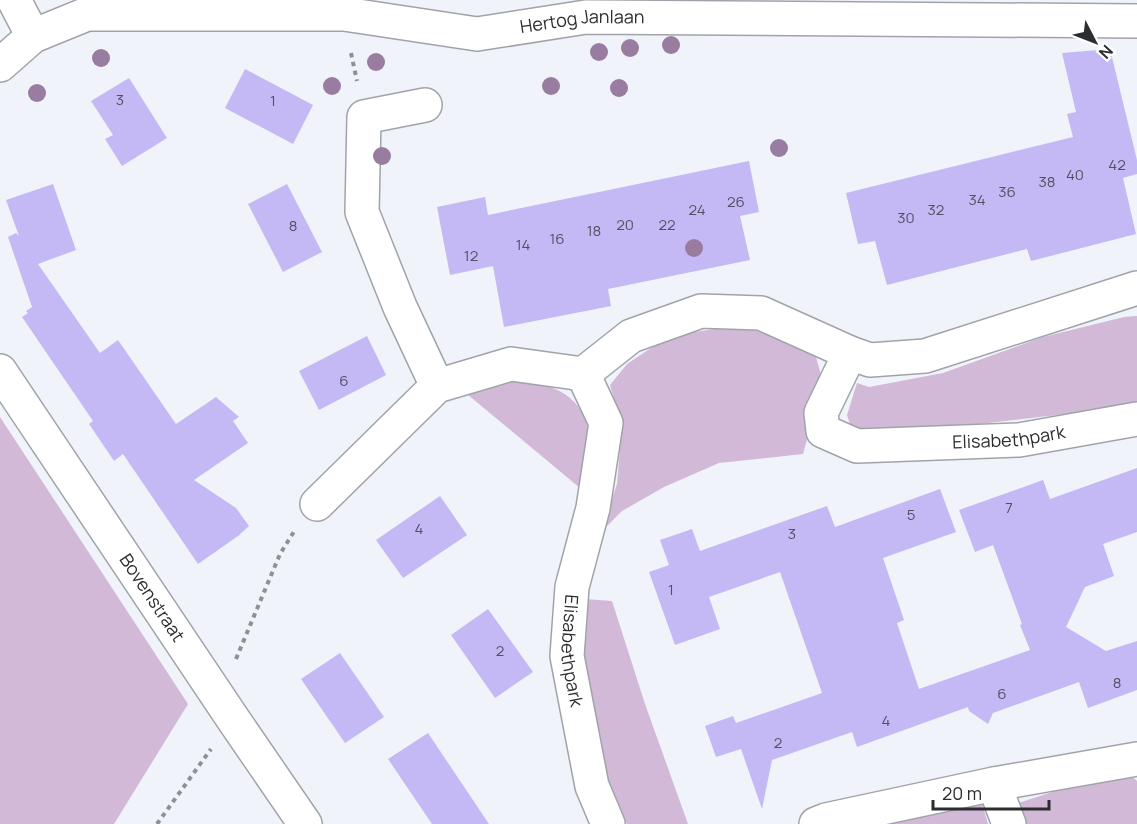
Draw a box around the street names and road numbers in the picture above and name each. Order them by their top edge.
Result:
street label: Hertog Janlaan [518,4,645,38]
street label: Elisabethpark [952,419,1068,453]
street label: Bovenstraat [115,549,191,646]
street label: Elisabethpark [556,594,590,710]

